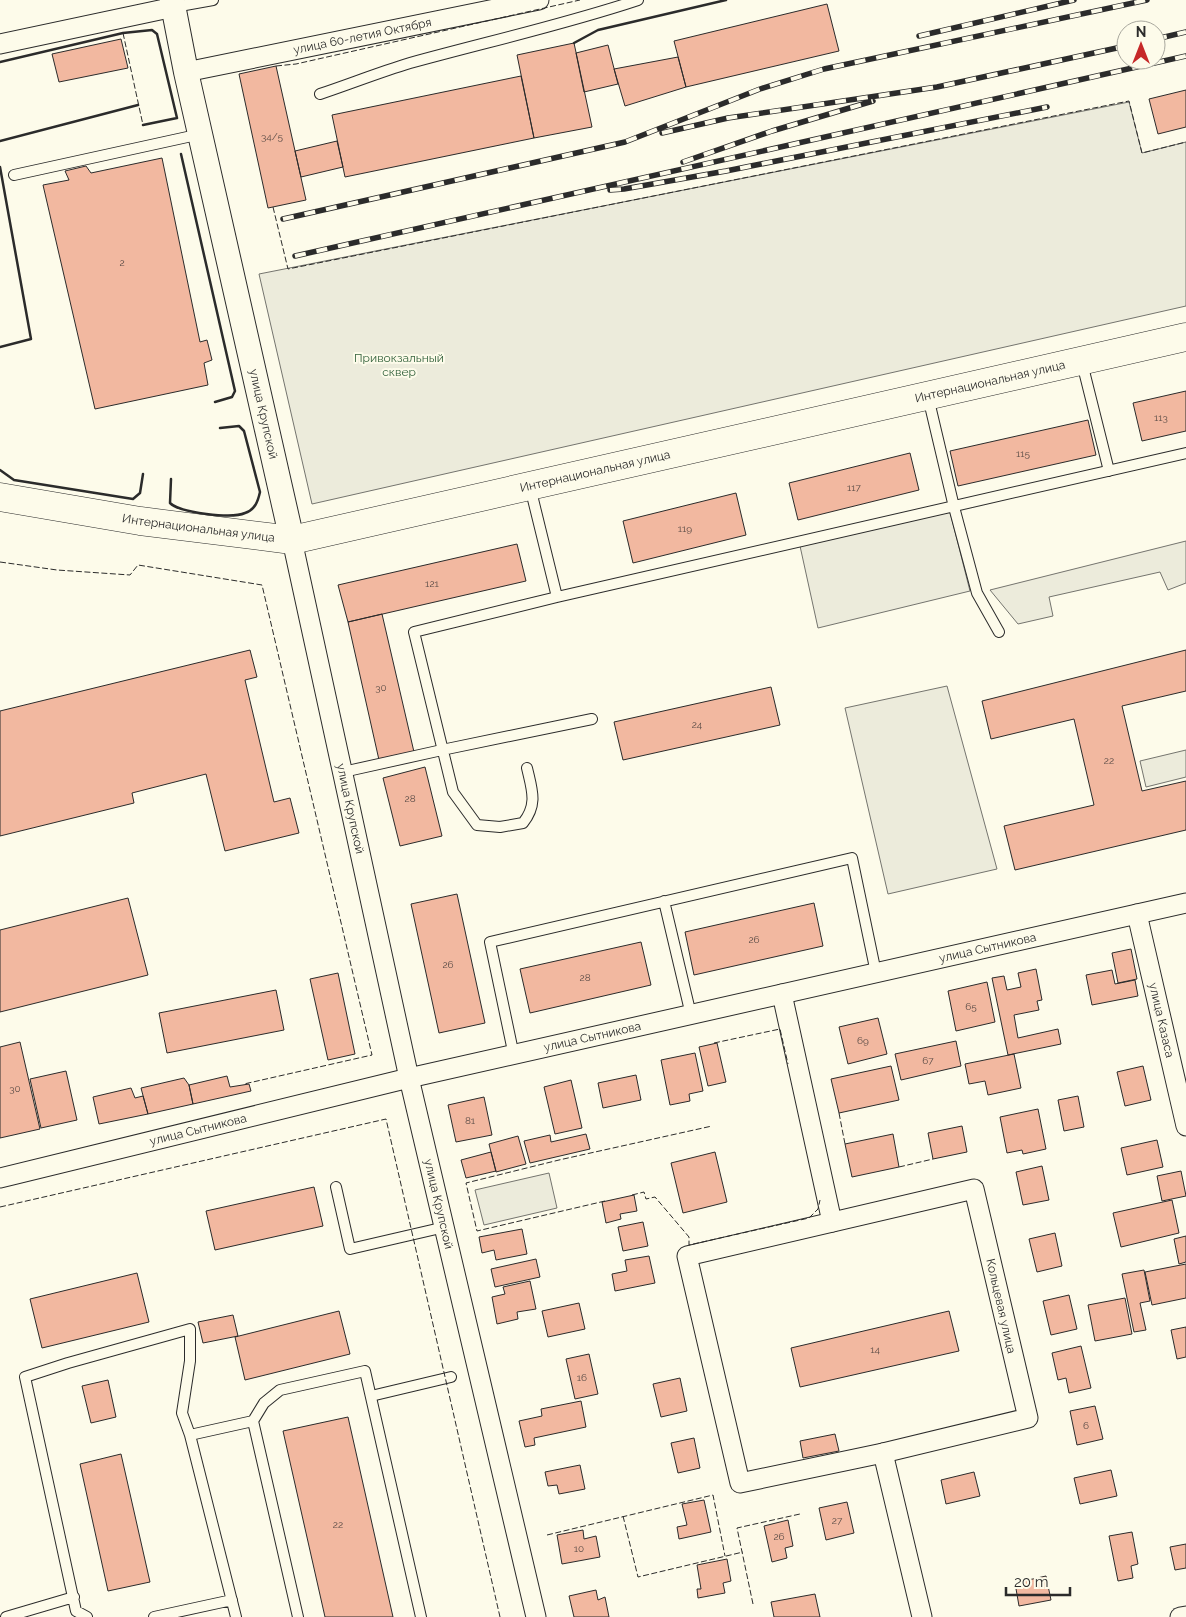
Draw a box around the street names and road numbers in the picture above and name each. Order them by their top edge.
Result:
street label: улица 60-летия Октября [292,15,433,57]
street label: Интернациональная улица [913,358,1067,405]
street label: улица Крупской [246,368,280,460]
street label: Интернациональная улица [519,447,672,495]
street label: Интернациональная улица [121,511,276,545]
street label: улица Крупской [334,762,367,855]
street label: улица Сытникова [937,930,1037,965]
street label: улица Казаса [1146,981,1177,1059]
street label: улица Сытникова [542,1019,642,1054]
street label: улица Сытникова [148,1111,248,1148]
street label: улица Крупской [421,1158,456,1250]
street label: Кольцевая улица [983,1257,1019,1355]

